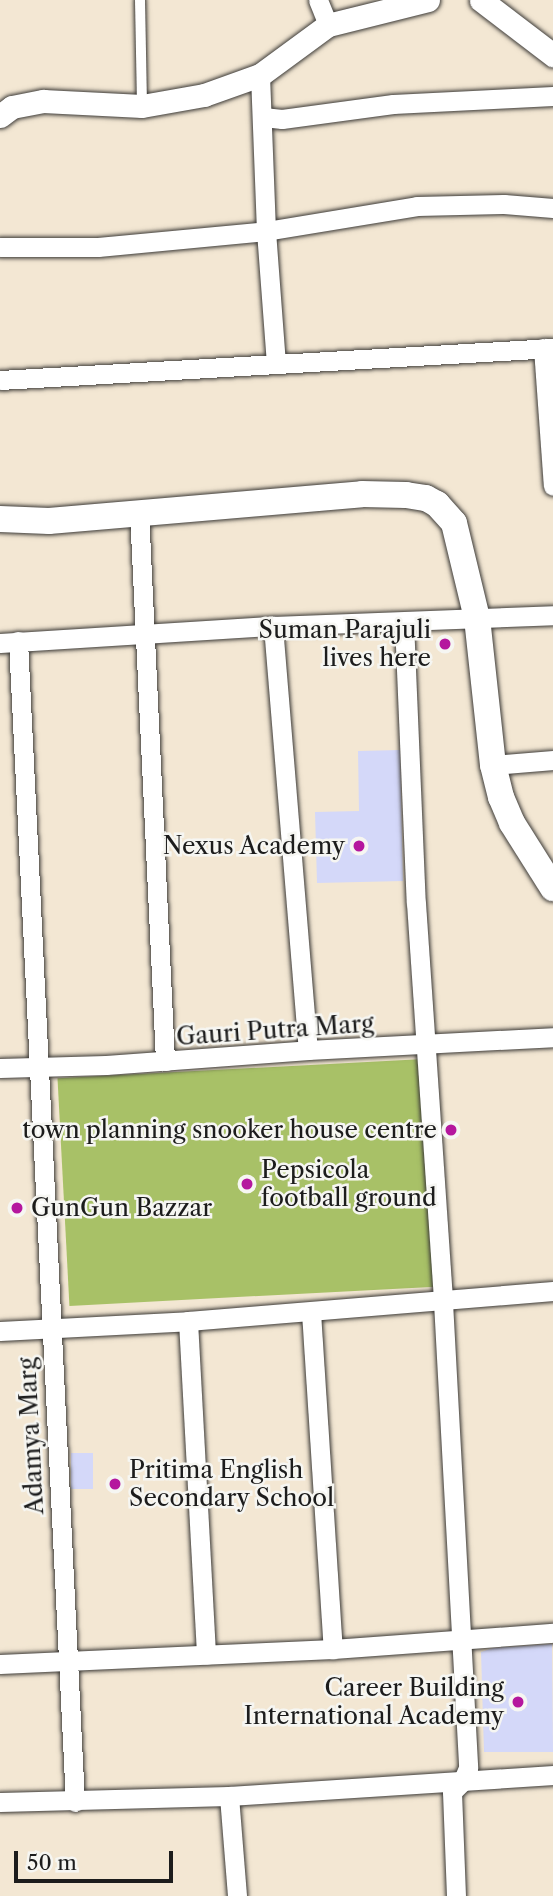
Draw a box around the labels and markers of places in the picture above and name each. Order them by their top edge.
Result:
place label: Suman Parajuli lives here [259,616,431,672]
marker: Suman Parajuli lives here [437,636,453,652]
place label: Nexus Academy [162,832,345,860]
marker: Nexus Academy [351,838,367,854]
place label: town planning snooker house centre [22,1116,437,1144]
marker: town planning snooker house centre [443,1122,459,1138]
place label: Pepsicola football ground [261,1156,437,1212]
marker: Pepsicola football ground [239,1176,255,1192]
place label: GunGun Bazzar [31,1194,212,1222]
marker: GunGun Bazzar [9,1200,25,1216]
place label: Pritima English Secondary School [129,1456,335,1512]
marker: Pritima English Secondary School [107,1476,123,1492]
place label: Career Building International Academy [243,1674,504,1730]
marker: Career Building International Academy [510,1694,526,1710]

